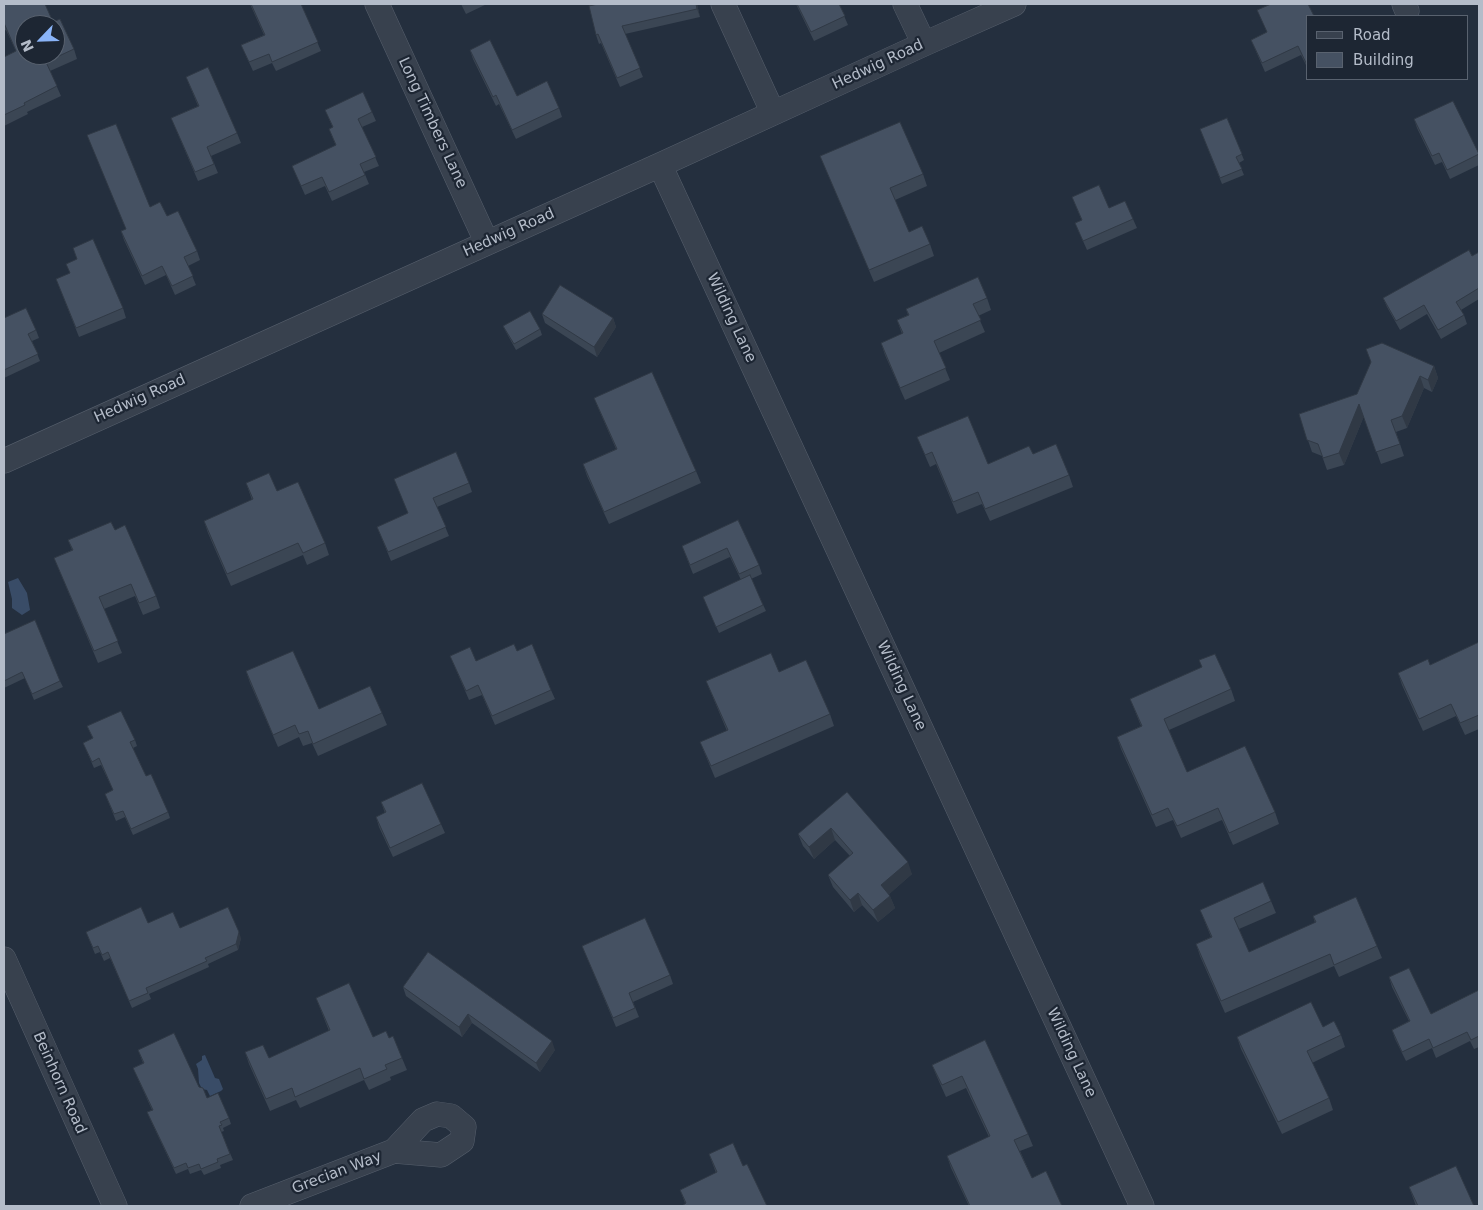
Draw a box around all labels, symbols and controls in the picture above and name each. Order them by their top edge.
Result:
north arrow [15,15,65,65]
legend [1306,15,1468,80]
text: Road [1353,26,1391,44]
street label: Hedwig Road [830,36,926,94]
text: N [18,37,37,54]
text: Building [1353,51,1414,69]
street label: Long Timbers Lane [394,55,470,191]
street label: Hedwig Road [460,205,558,261]
street label: Wilding Lane [702,270,760,366]
street label: Hedwig Road [91,371,189,427]
street label: Wilding Lane [872,638,930,734]
street label: Wilding Lane [1042,1005,1100,1101]
street label: Beinhorn Road [28,1029,90,1137]
street label: Grecian Way [290,1148,384,1198]

